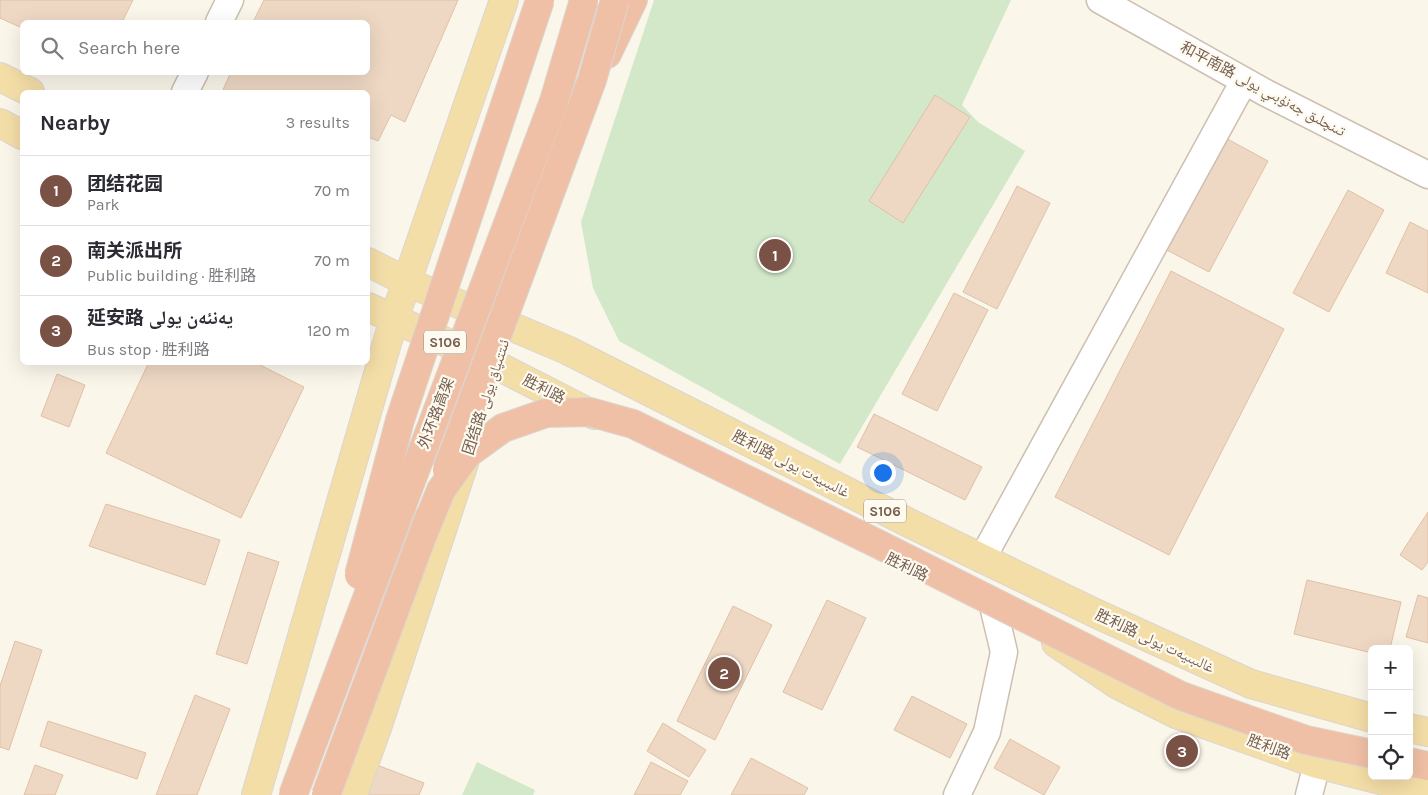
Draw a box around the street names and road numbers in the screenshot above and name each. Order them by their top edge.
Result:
street label: 和平南路 تىنچلىق جەنۇبىي يولى [1176,38,1349,143]
road number: S106 [424,331,466,354]
street label: 团结路 ئىتتىپاق يولى [459,337,514,457]
street label: 胜利路 [520,371,568,407]
street label: 外环路高架 [414,375,458,451]
street label: 胜利路 غالىبىيەت يولى [729,427,853,502]
road number: S106 [864,500,906,522]
street label: 胜利路 [883,549,931,585]
street label: 胜利路 غالىبىيەت يولى [1092,606,1218,678]
street label: 胜利路 [1245,731,1293,763]

